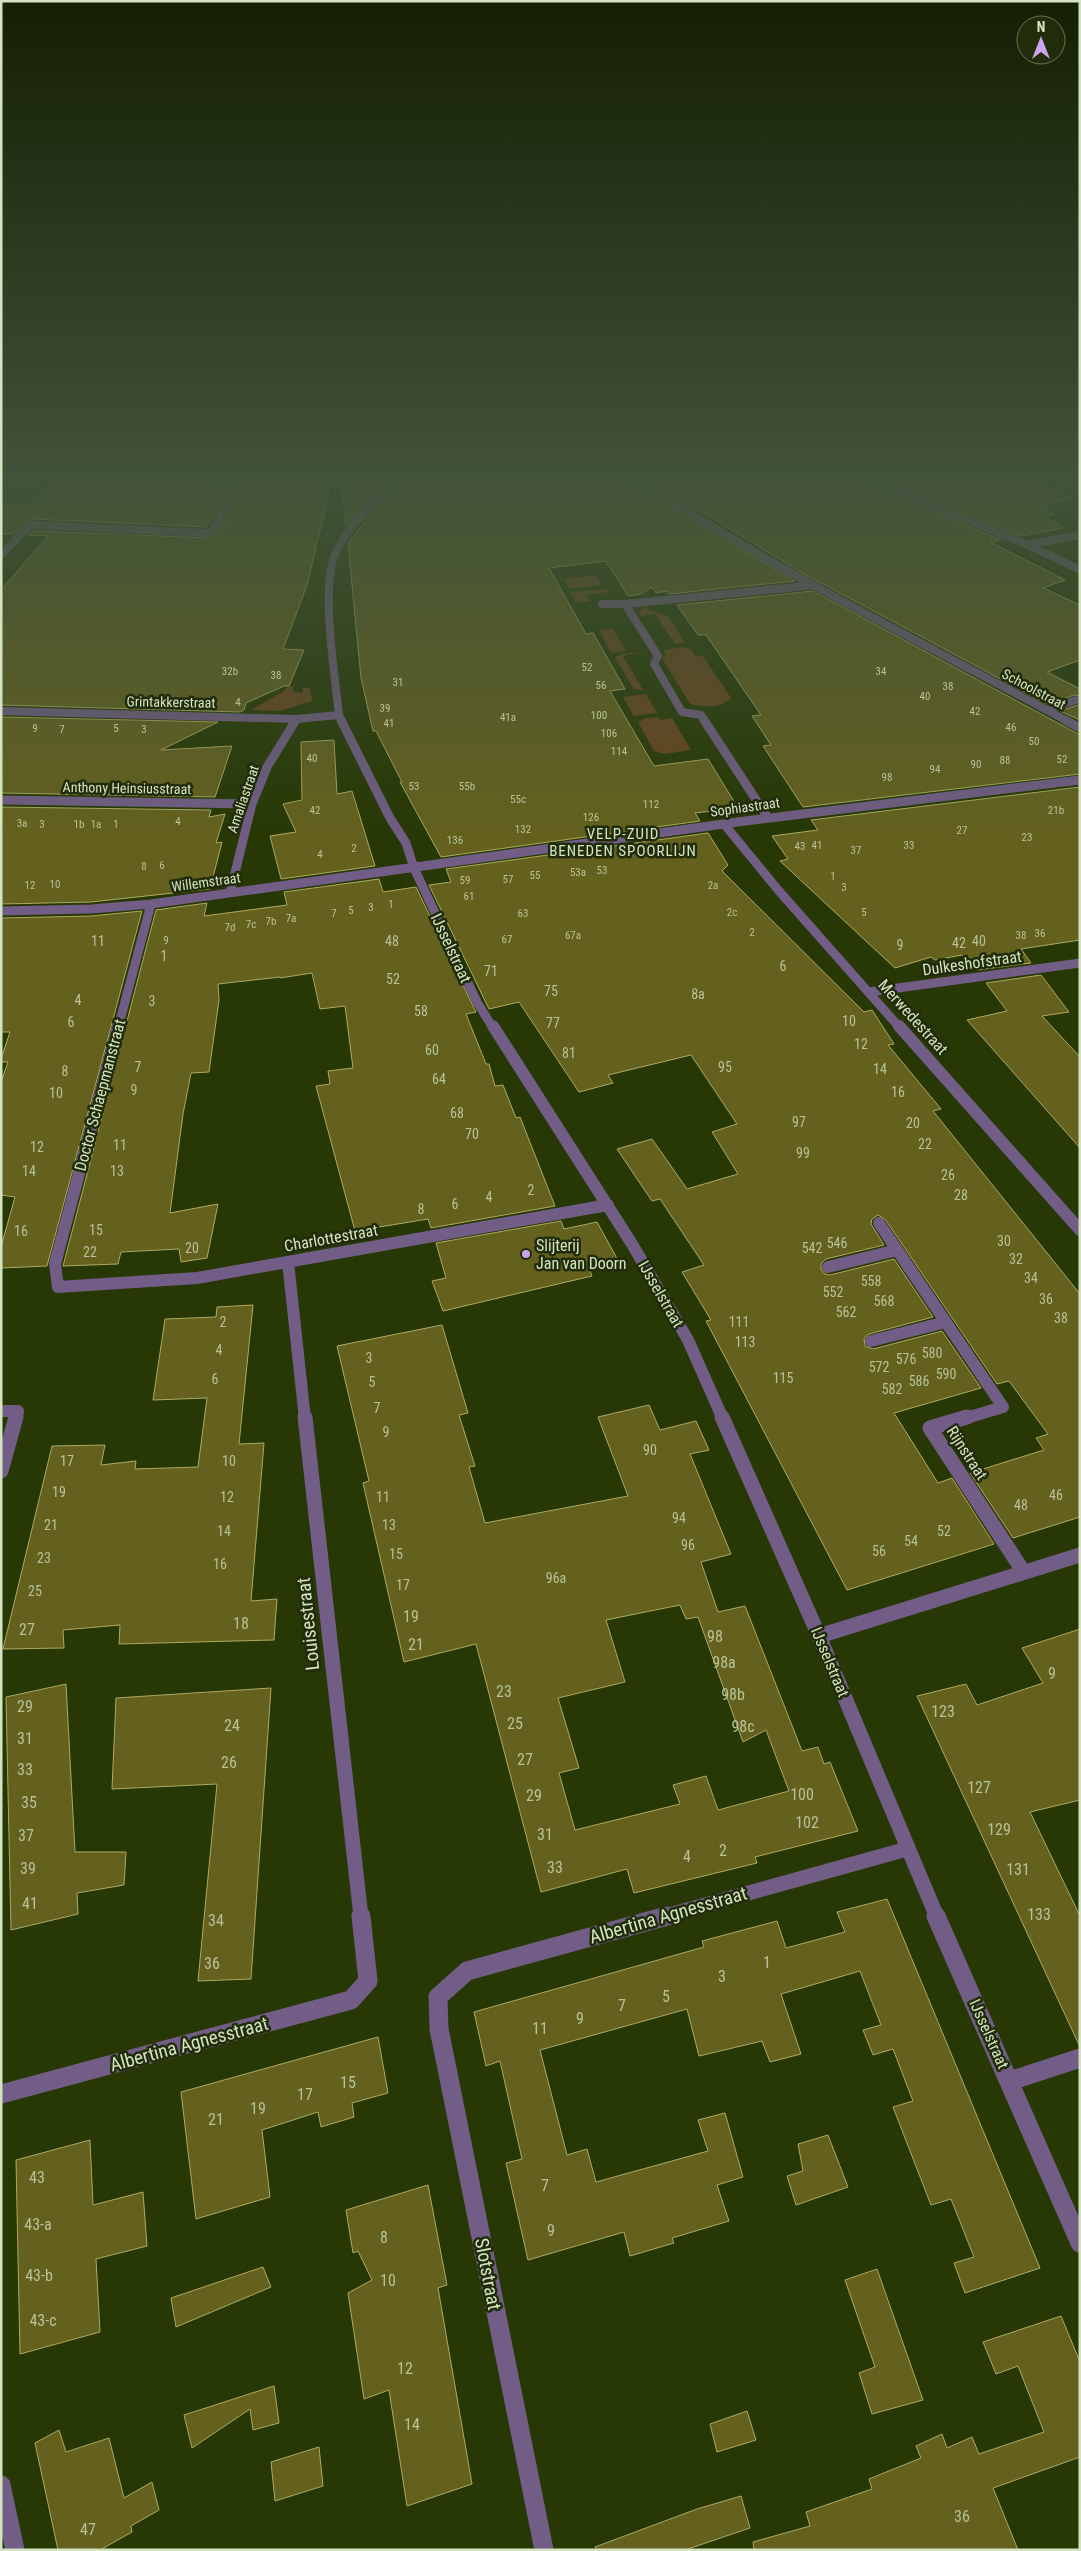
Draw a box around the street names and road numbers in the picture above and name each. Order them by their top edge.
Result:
street label: Schoolstraat [999,666,1069,712]
street label: Grintakkerstraat [126,693,216,711]
street label: Amaliastraat [224,763,262,835]
street label: Anthony Heinsiusstraat [63,779,191,797]
street label: Sophiastraat [709,794,781,820]
street label: Willemstraat [170,869,242,895]
street label: IJsselstraat [427,910,475,986]
street label: Dulkeshofstraat [921,947,1023,979]
street label: Merwedestraat [874,975,952,1059]
street label: Doctor Schaepmanstraat [71,1017,129,1173]
street label: Charlottestraat [283,1220,380,1256]
street label: IJsselstraat [634,1257,688,1331]
street label: Rijnstraat [943,1423,991,1484]
street label: Louisestraat [292,1576,324,1672]
street label: IJsselstraat [807,1624,853,1700]
street label: Albertina Agnesstraat [586,1881,750,1949]
street label: IJsselstraat [965,1996,1013,2072]
street label: Albertina Agnesstraat [107,2012,271,2076]
street label: Slotstraat [470,2236,506,2312]

